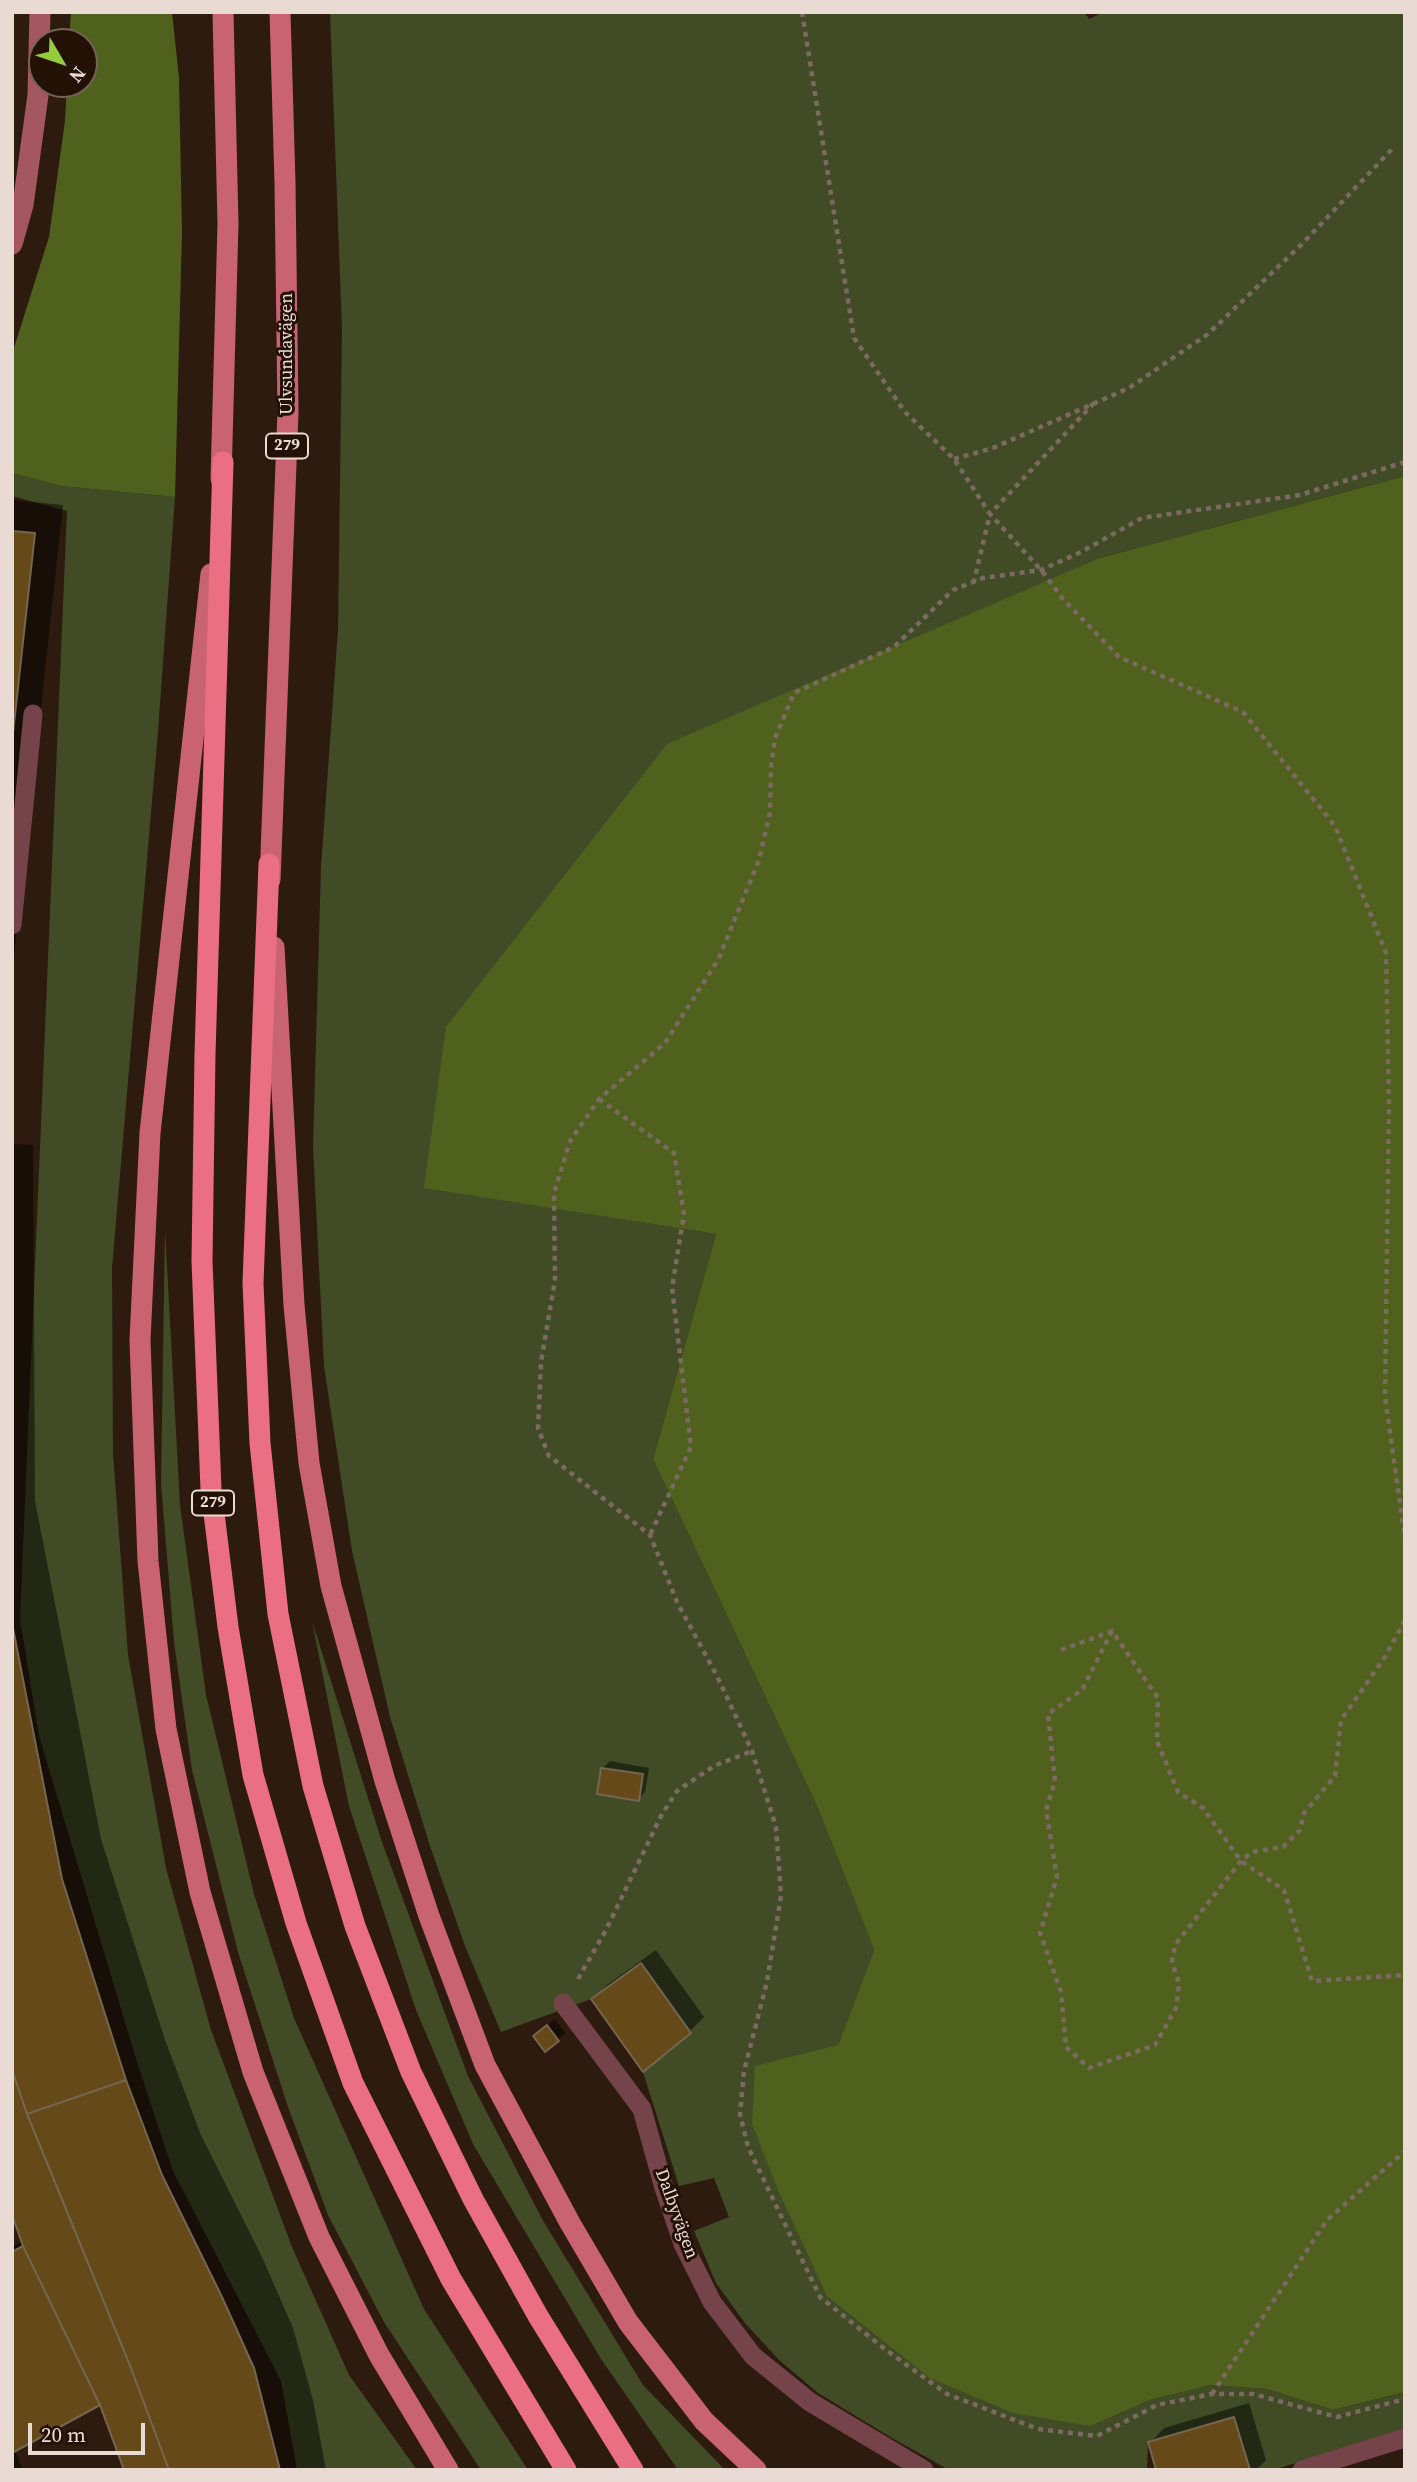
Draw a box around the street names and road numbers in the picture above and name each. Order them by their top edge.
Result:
street label: Ulvsundavägen [276,293,298,415]
road number: 279 [266,434,308,458]
road number: 279 [192,1490,234,1516]
street label: Dalbyvägen [650,2166,702,2262]

